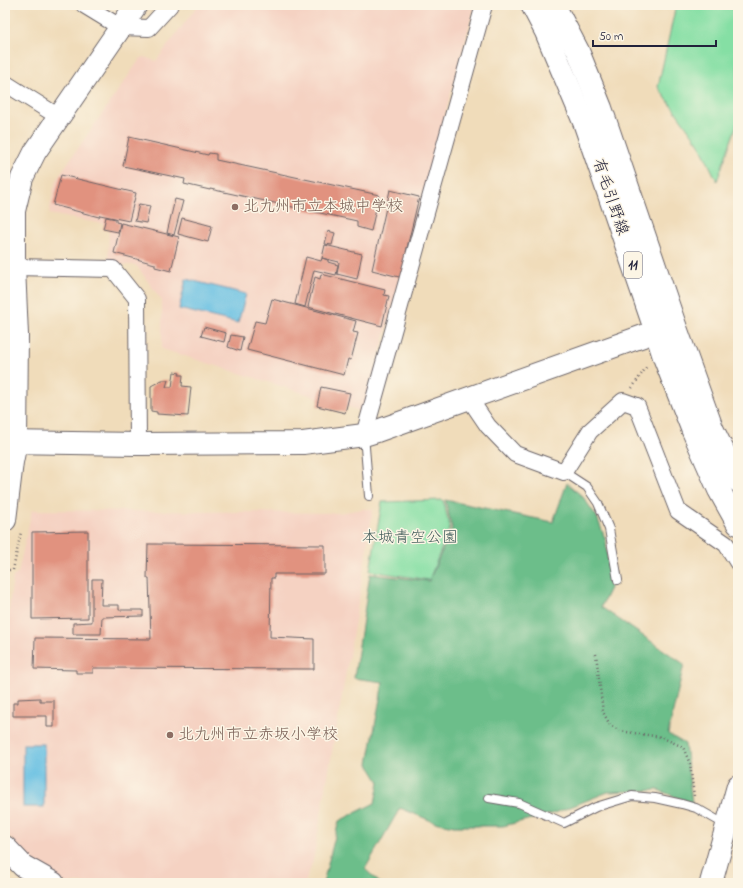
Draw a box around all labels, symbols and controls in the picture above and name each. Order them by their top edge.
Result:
scale bar [593,22,716,48]
text: 50 m [599,28,623,46]
street label: 有毛引野線 [586,155,634,239]
place label: 北九州市立本城中学校 [243,195,403,219]
marker: 北九州市立本城中学校 [230,202,240,212]
road number: 11 [624,252,642,278]
park label: 本城青空公園 [362,526,458,550]
place label: 北九州市立赤坂小学校 [178,723,338,747]
marker: 北九州市立赤坂小学校 [165,730,175,740]

